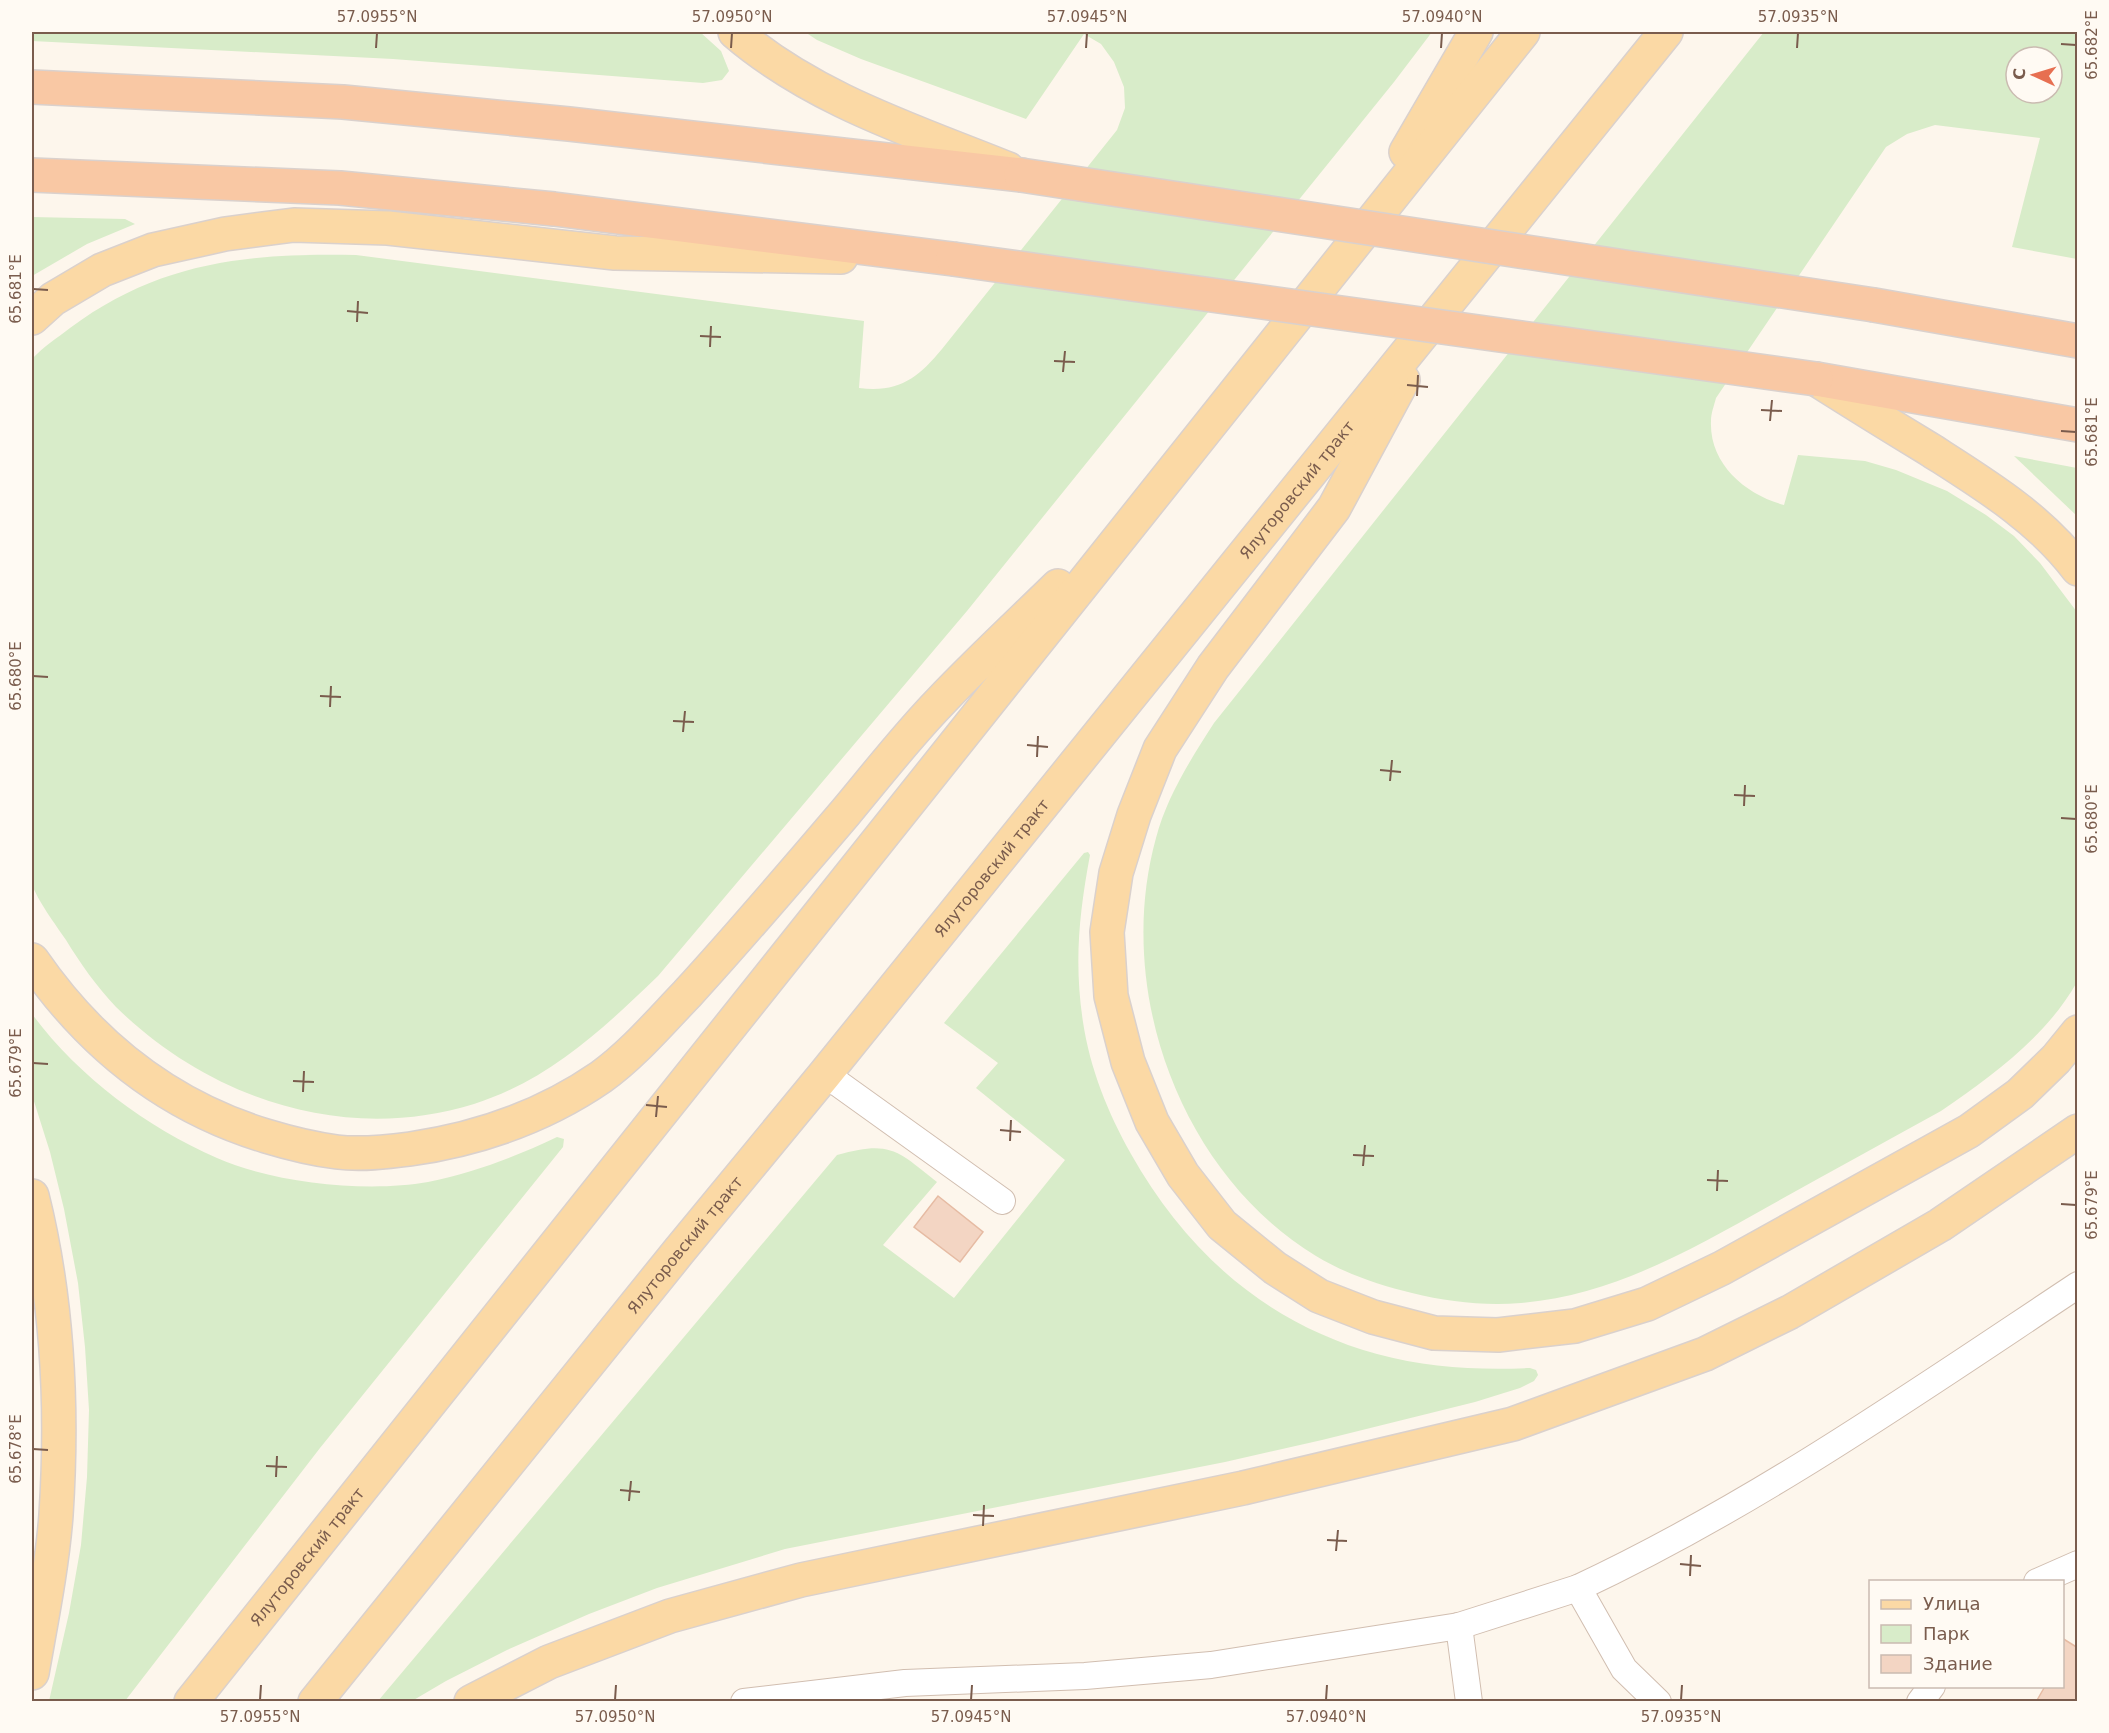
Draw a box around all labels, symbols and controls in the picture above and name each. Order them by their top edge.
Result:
text: 57.0955°N [337,8,417,26]
text: 57.0950°N [692,8,772,26]
text: 57.0945°N [1047,8,1127,26]
text: 57.0940°N [1402,8,1482,26]
text: 57.0935°N [1758,8,1838,26]
text: 65.682°E [2083,10,2101,80]
north arrow [2004,45,2064,105]
text: С [2010,67,2029,81]
text: 65.681°E [7,254,25,324]
text: 65.681°E [2083,397,2101,467]
street label: Ялуторовский тракт [1235,417,1358,563]
text: 65.680°E [7,641,25,711]
text: 65.680°E [2083,784,2101,854]
street label: Ялуторовский тракт [930,795,1053,941]
text: 65.679°E [7,1028,25,1098]
text: 65.679°E [2083,1170,2101,1240]
street label: Ялуторовский тракт [623,1172,746,1317]
text: 65.678°E [7,1414,25,1484]
street label: Ялуторовский тракт [246,1483,368,1630]
legend [1869,1580,2064,1688]
text: Улица [1923,1593,1980,1614]
text: Парк [1923,1623,1970,1644]
text: Здание [1923,1653,1993,1674]
text: 57.0955°N [220,1708,300,1726]
text: 57.0950°N [575,1708,655,1726]
text: 57.0945°N [931,1708,1011,1726]
text: 57.0940°N [1286,1708,1366,1726]
text: 57.0935°N [1641,1708,1721,1726]

